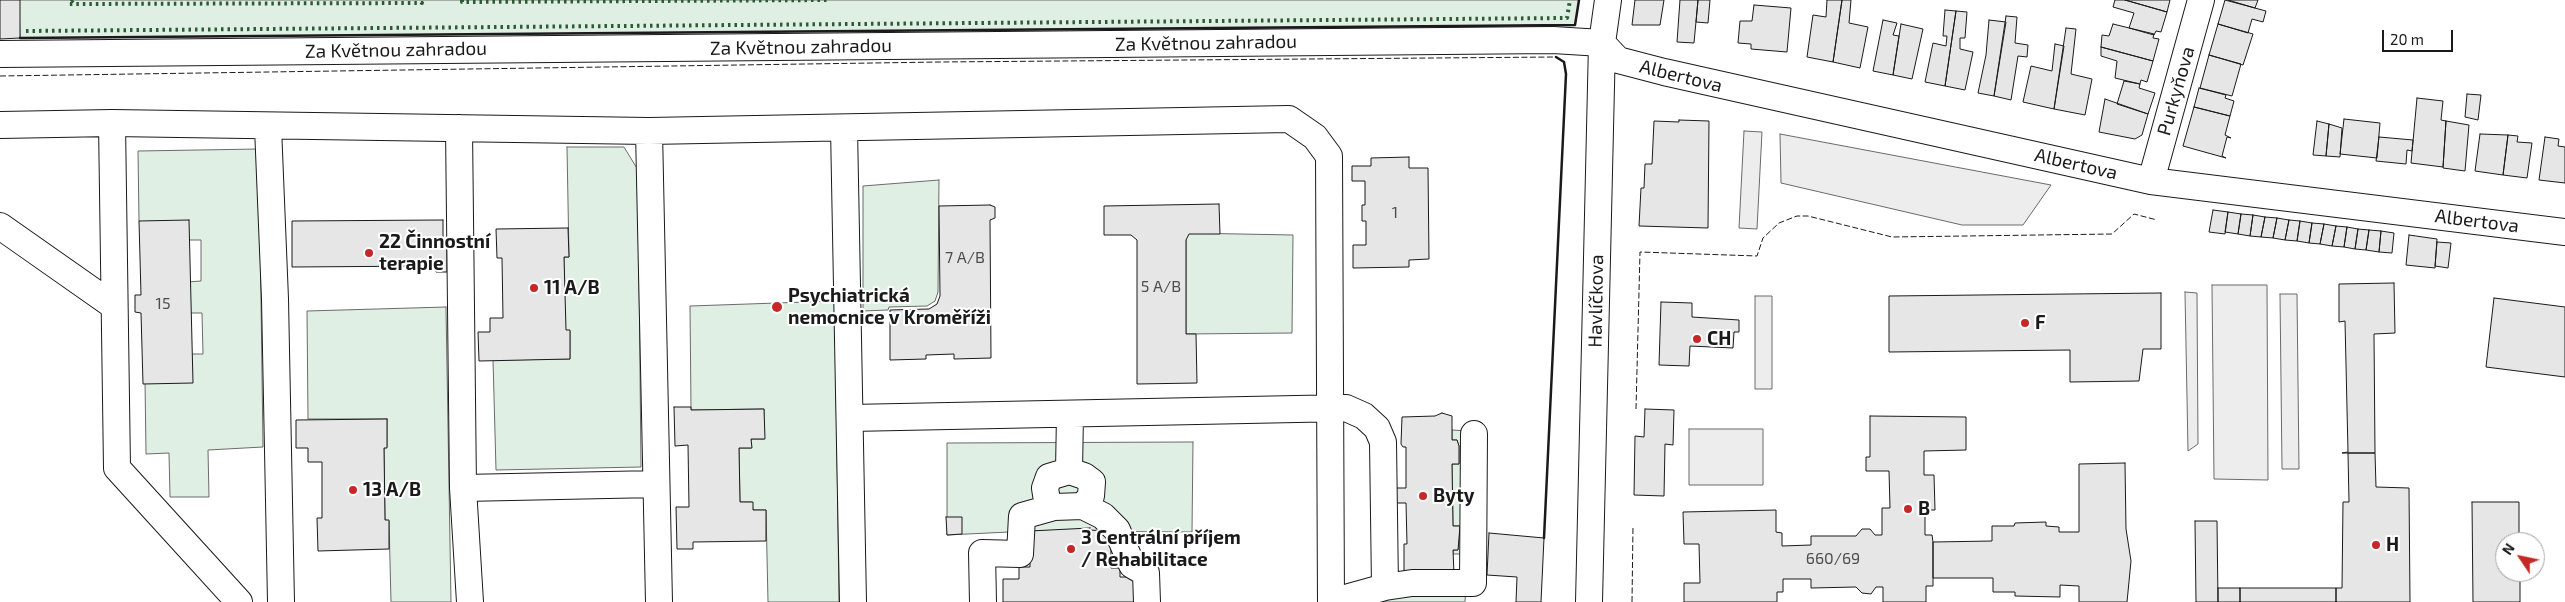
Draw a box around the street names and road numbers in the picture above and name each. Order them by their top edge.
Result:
street label: Za Květnou zahradou [1115,30,1297,56]
street label: Za Květnou zahradou [710,34,892,60]
street label: Za Květnou zahradou [305,37,487,63]
street label: Purkyňova [2152,44,2200,138]
street label: Albertova [1637,55,1725,97]
street label: Albertova [2032,143,2120,185]
street label: Albertova [2434,205,2520,237]
street label: Havlíčkova [1584,254,1608,348]

